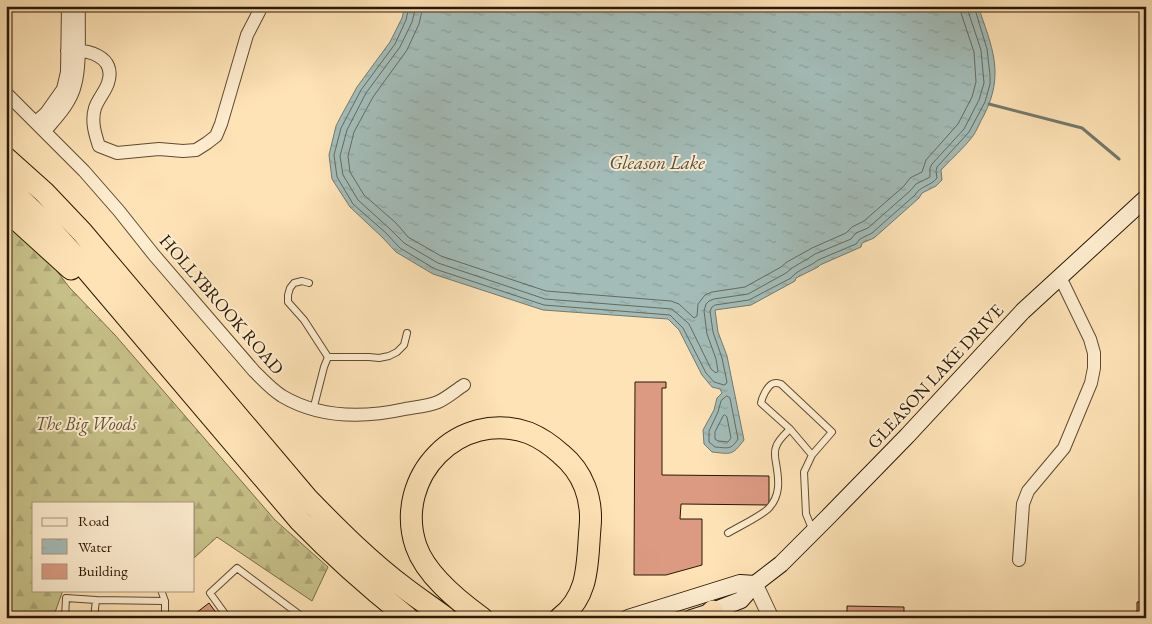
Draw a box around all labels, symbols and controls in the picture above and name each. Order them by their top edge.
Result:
water label: Gleason Lake [609,150,705,175]
street label: HOLLYBROOK ROAD [155,229,289,379]
street label: GLEASON LAKE DRIVE [862,299,1008,453]
park label: The Big Woods [35,412,138,436]
legend [32,502,195,592]
text: Road [78,511,110,530]
text: Water [78,537,112,556]
text: Building [78,561,128,580]

